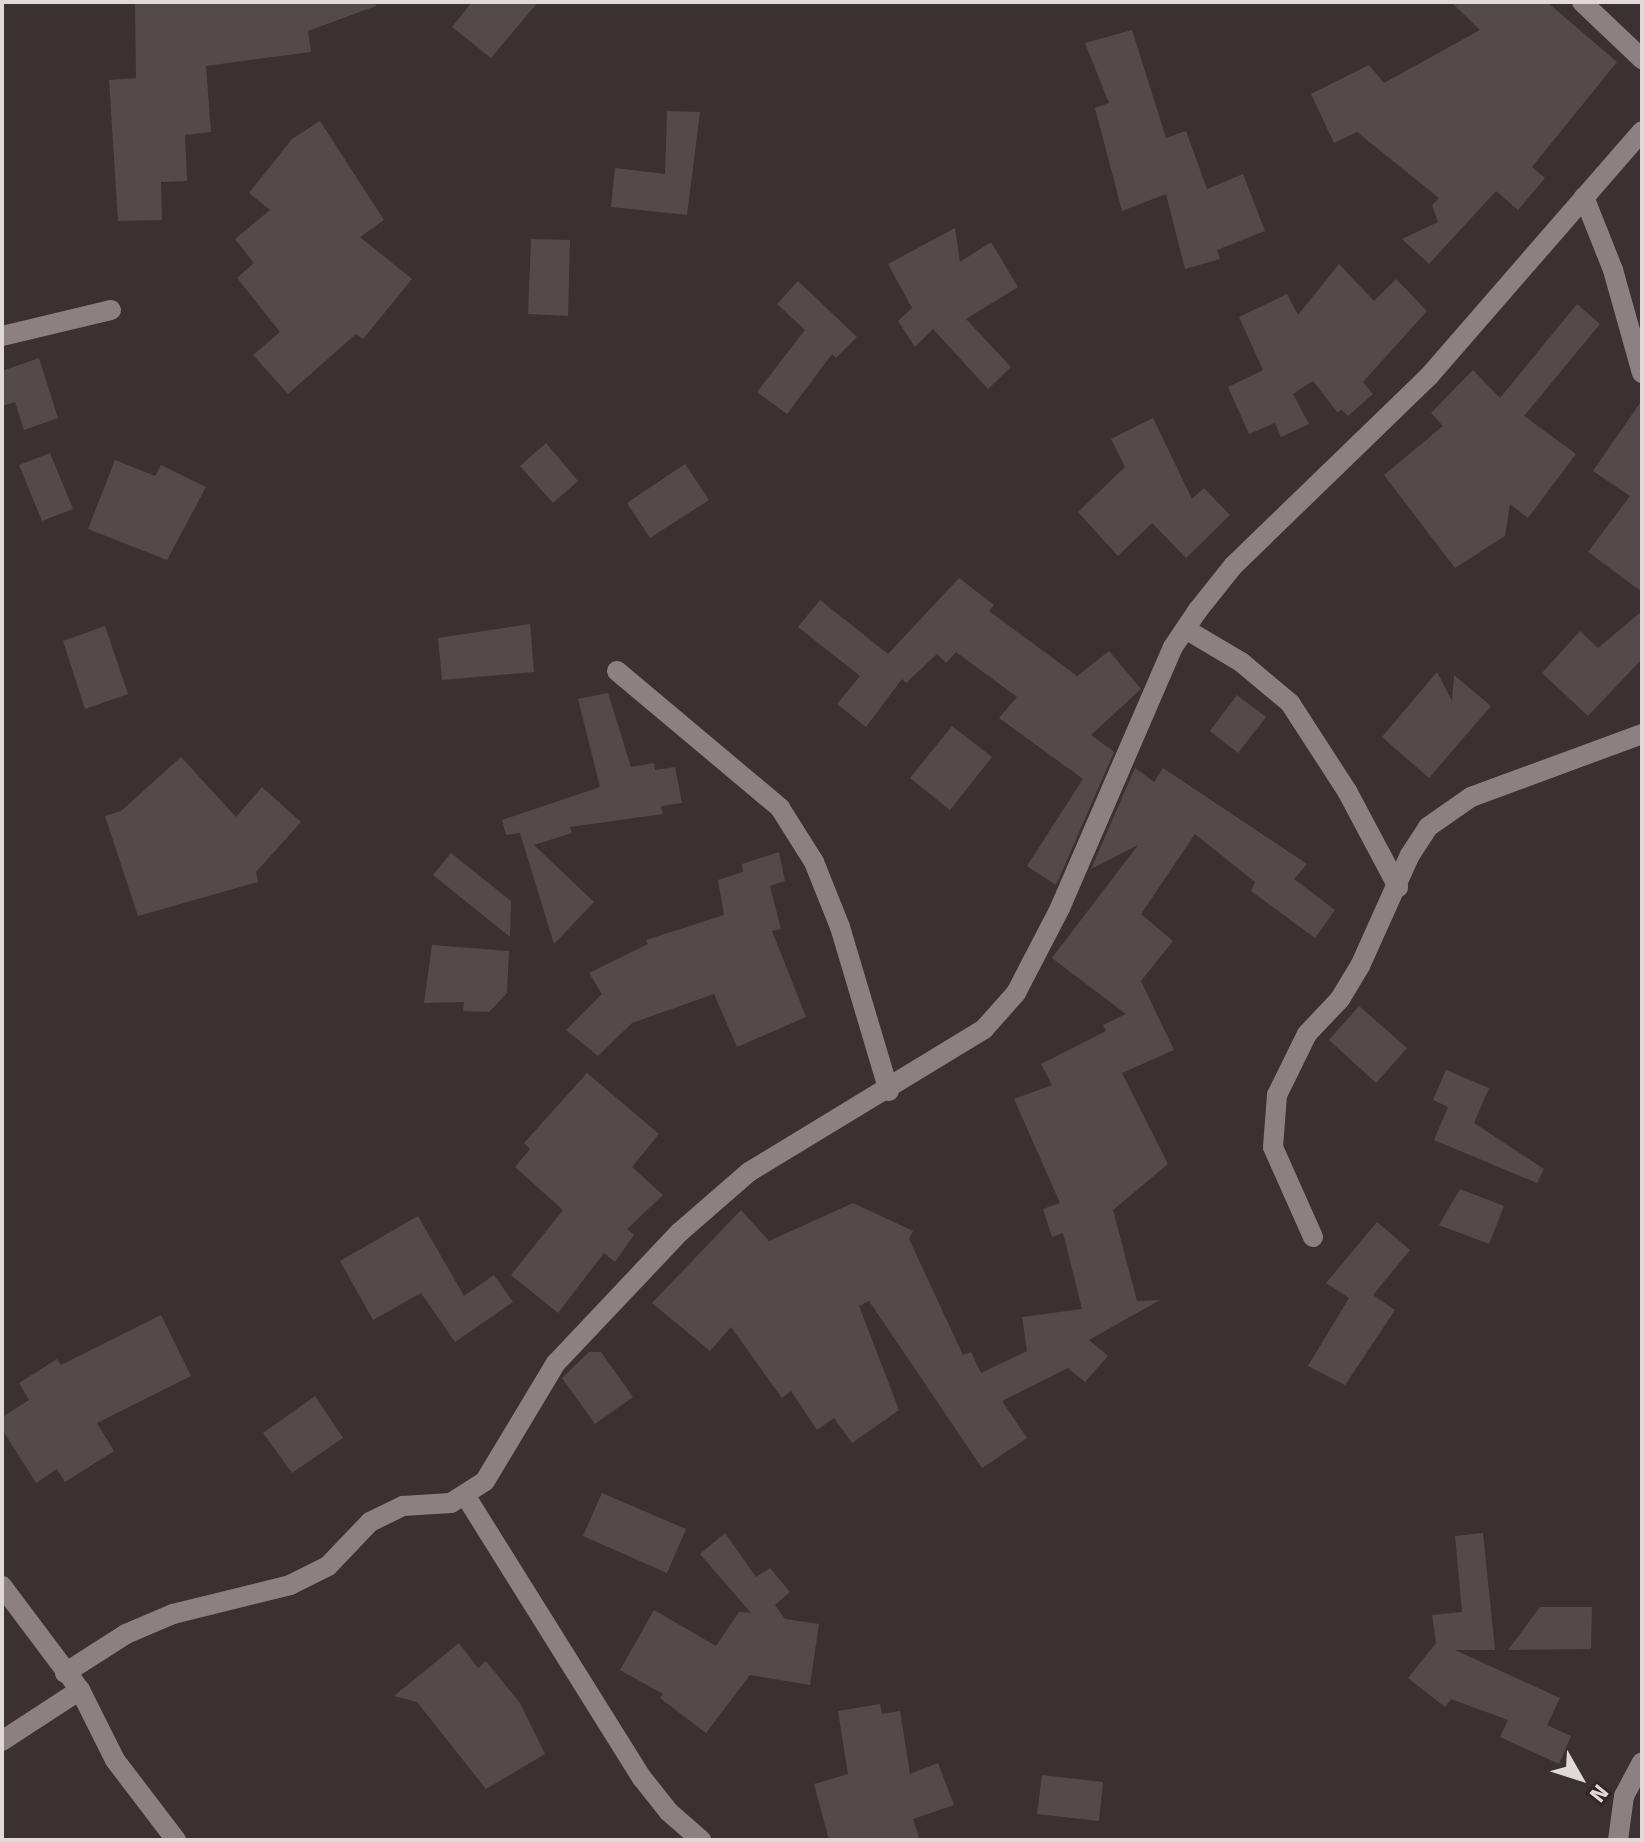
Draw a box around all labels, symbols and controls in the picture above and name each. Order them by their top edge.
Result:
north arrow [1540,1738,1620,1818]
text: N [1584,1779,1614,1808]

